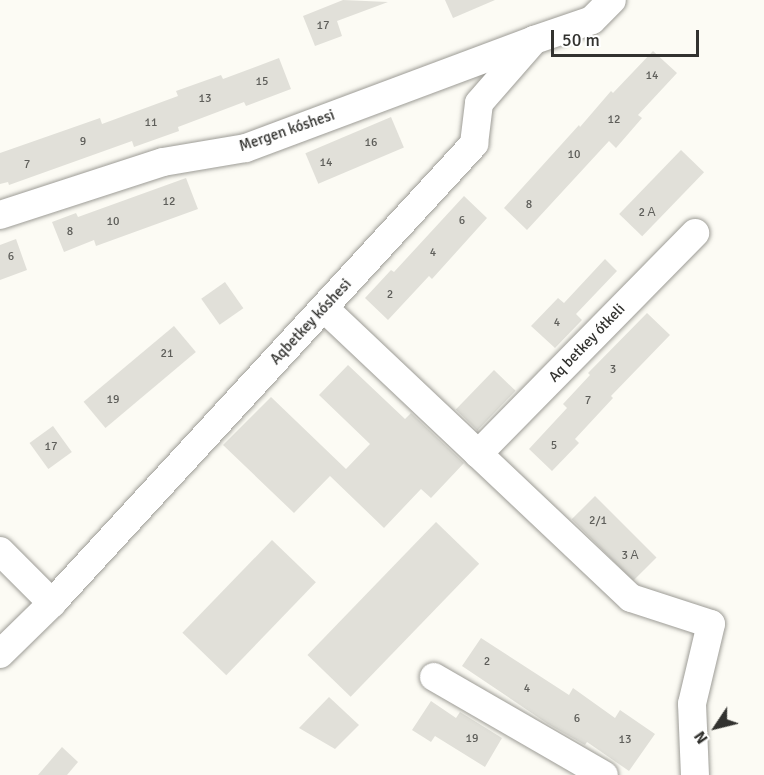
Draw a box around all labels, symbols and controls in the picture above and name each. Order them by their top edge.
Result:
scale bar [554,18,702,56]
house number: 17 [317,19,329,33]
text: 50 m [562,29,600,51]
house number: 14 [646,69,658,83]
house number: 15 [256,75,268,89]
house number: 13 [199,92,211,106]
street label: Mergen kóshesi [237,106,337,156]
house number: 12 [608,113,620,127]
house number: 11 [145,116,157,130]
house number: 9 [80,135,86,149]
house number: 16 [365,136,377,150]
house number: 10 [568,148,580,162]
house number: 14 [320,156,332,170]
house number: 7 [24,158,30,172]
house number: 12 [163,195,175,209]
house number: 8 [526,198,532,212]
house number: 2 А [638,206,656,220]
house number: 6 [459,214,465,228]
house number: 10 [107,215,119,229]
house number: 8 [67,225,73,239]
house number: 4 [430,246,436,260]
house number: 6 [8,250,14,264]
street label: Aqbetkey kóshesi [267,275,355,369]
house number: 2 [387,288,393,302]
street label: Aq betkey ótkeli [545,300,629,386]
house number: 4 [554,316,560,330]
house number: 21 [161,347,173,361]
house number: 3 [610,363,616,377]
house number: 19 [107,393,119,407]
house number: 7 [585,394,591,408]
house number: 5 [551,439,557,453]
house number: 17 [45,440,57,454]
house number: 2/1 [589,514,607,528]
house number: 3 А [621,549,639,563]
house number: 2 [484,655,490,669]
house number: 4 [524,682,530,696]
north arrow [686,697,746,757]
house number: 6 [574,712,580,726]
text: N [690,727,713,748]
house number: 19 [466,732,478,746]
house number: 13 [619,733,631,747]

